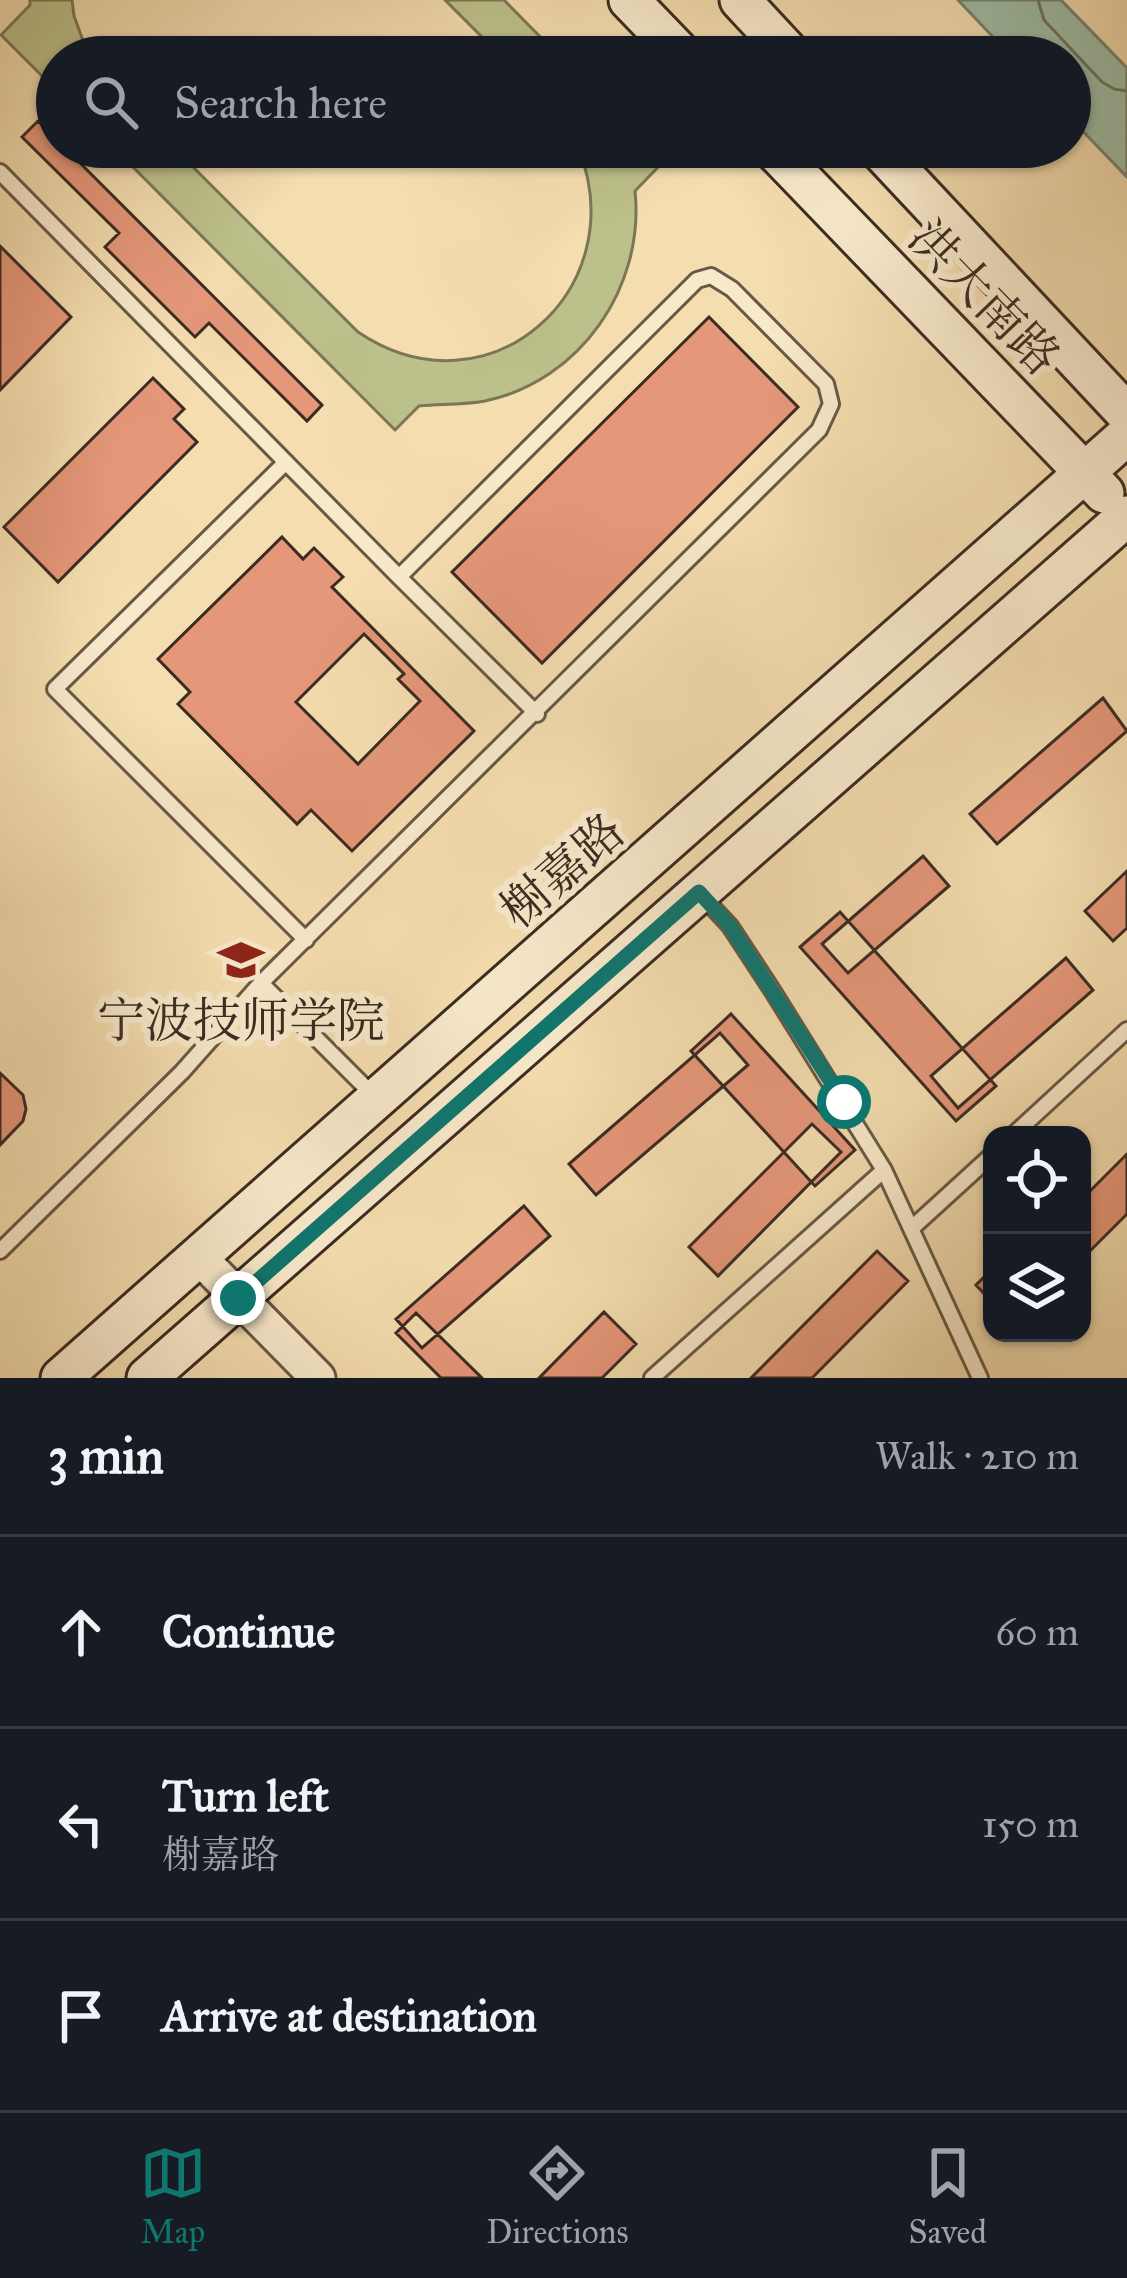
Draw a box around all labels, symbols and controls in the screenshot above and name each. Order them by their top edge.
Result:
search box [36,36,1091,168]
icon: search [78,69,144,135]
text: Search here [174,75,387,130]
street label: 洪大南路 [897,208,1073,387]
street label: 榭嘉路 [489,801,636,940]
school or university icon: 宁波技师学院 [216,935,266,985]
place label: 宁波技师学院 [97,991,385,1050]
route start [817,1075,871,1129]
map controls [983,1126,1091,1342]
button: locate [983,1126,1091,1234]
button: layers [983,1234,1091,1342]
route end [211,1271,265,1325]
text: 3 min [48,1425,164,1487]
text: Walk · 210 m [875,1432,1079,1480]
icon: ahead [48,1599,114,1665]
text: Continue [162,1604,335,1659]
text: 60 m [995,1608,1079,1656]
text: Turn left [162,1768,329,1823]
icon: left [48,1791,114,1857]
text: 150 m [982,1800,1079,1848]
text: 榭嘉路 [162,1831,279,1879]
icon: arrive [48,1983,114,2049]
text: Arrive at destination [162,1988,537,2043]
tab: Map [140,2140,206,2252]
tab: Directions [486,2140,628,2252]
tab: Saved [909,2140,987,2252]

